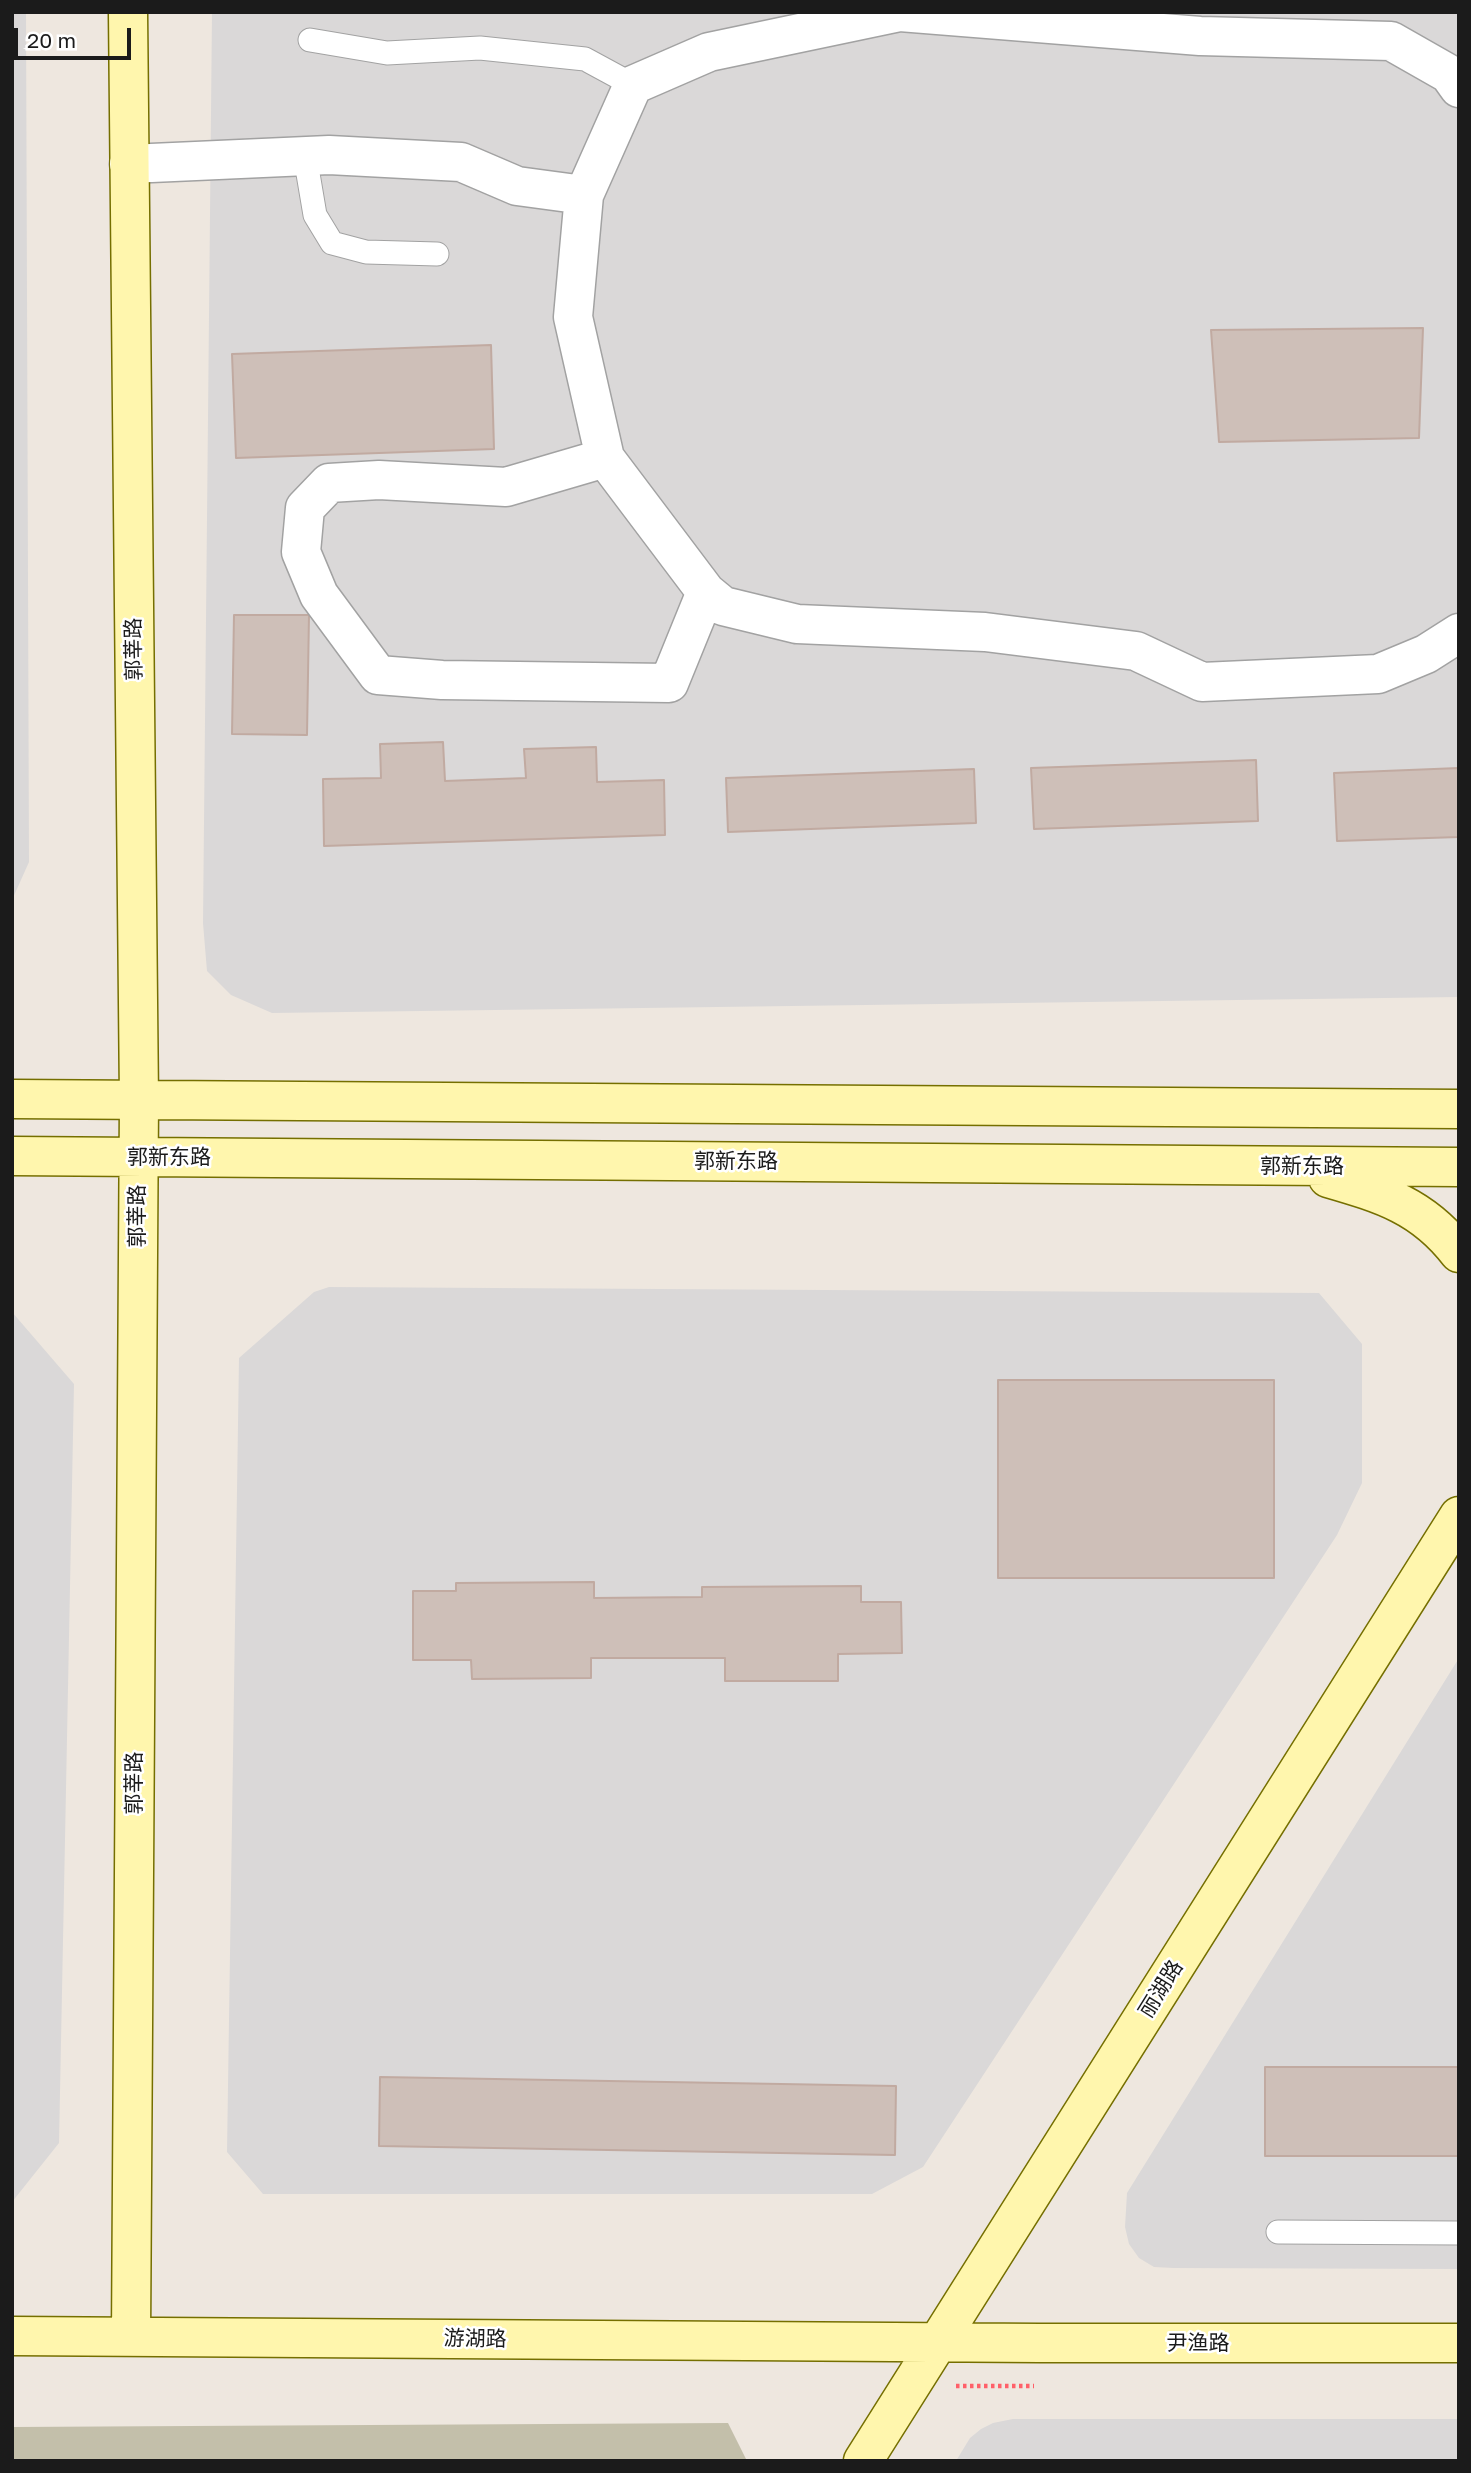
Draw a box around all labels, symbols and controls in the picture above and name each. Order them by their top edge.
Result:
scale bar [18,14,135,58]
text: 20 m [27,27,76,53]
street label: 郭莘路 [121,617,147,681]
street label: 郭新东路 [127,1144,211,1170]
street label: 郭新东路 [694,1148,778,1174]
street label: 郭新东路 [1260,1153,1344,1179]
street label: 郭莘路 [124,1185,150,1247]
street label: 郭莘路 [121,1752,147,1814]
street label: 丽湖路 [1134,1956,1188,2022]
street label: 游湖路 [443,2326,507,2352]
street label: 尹渔路 [1167,2330,1229,2356]

